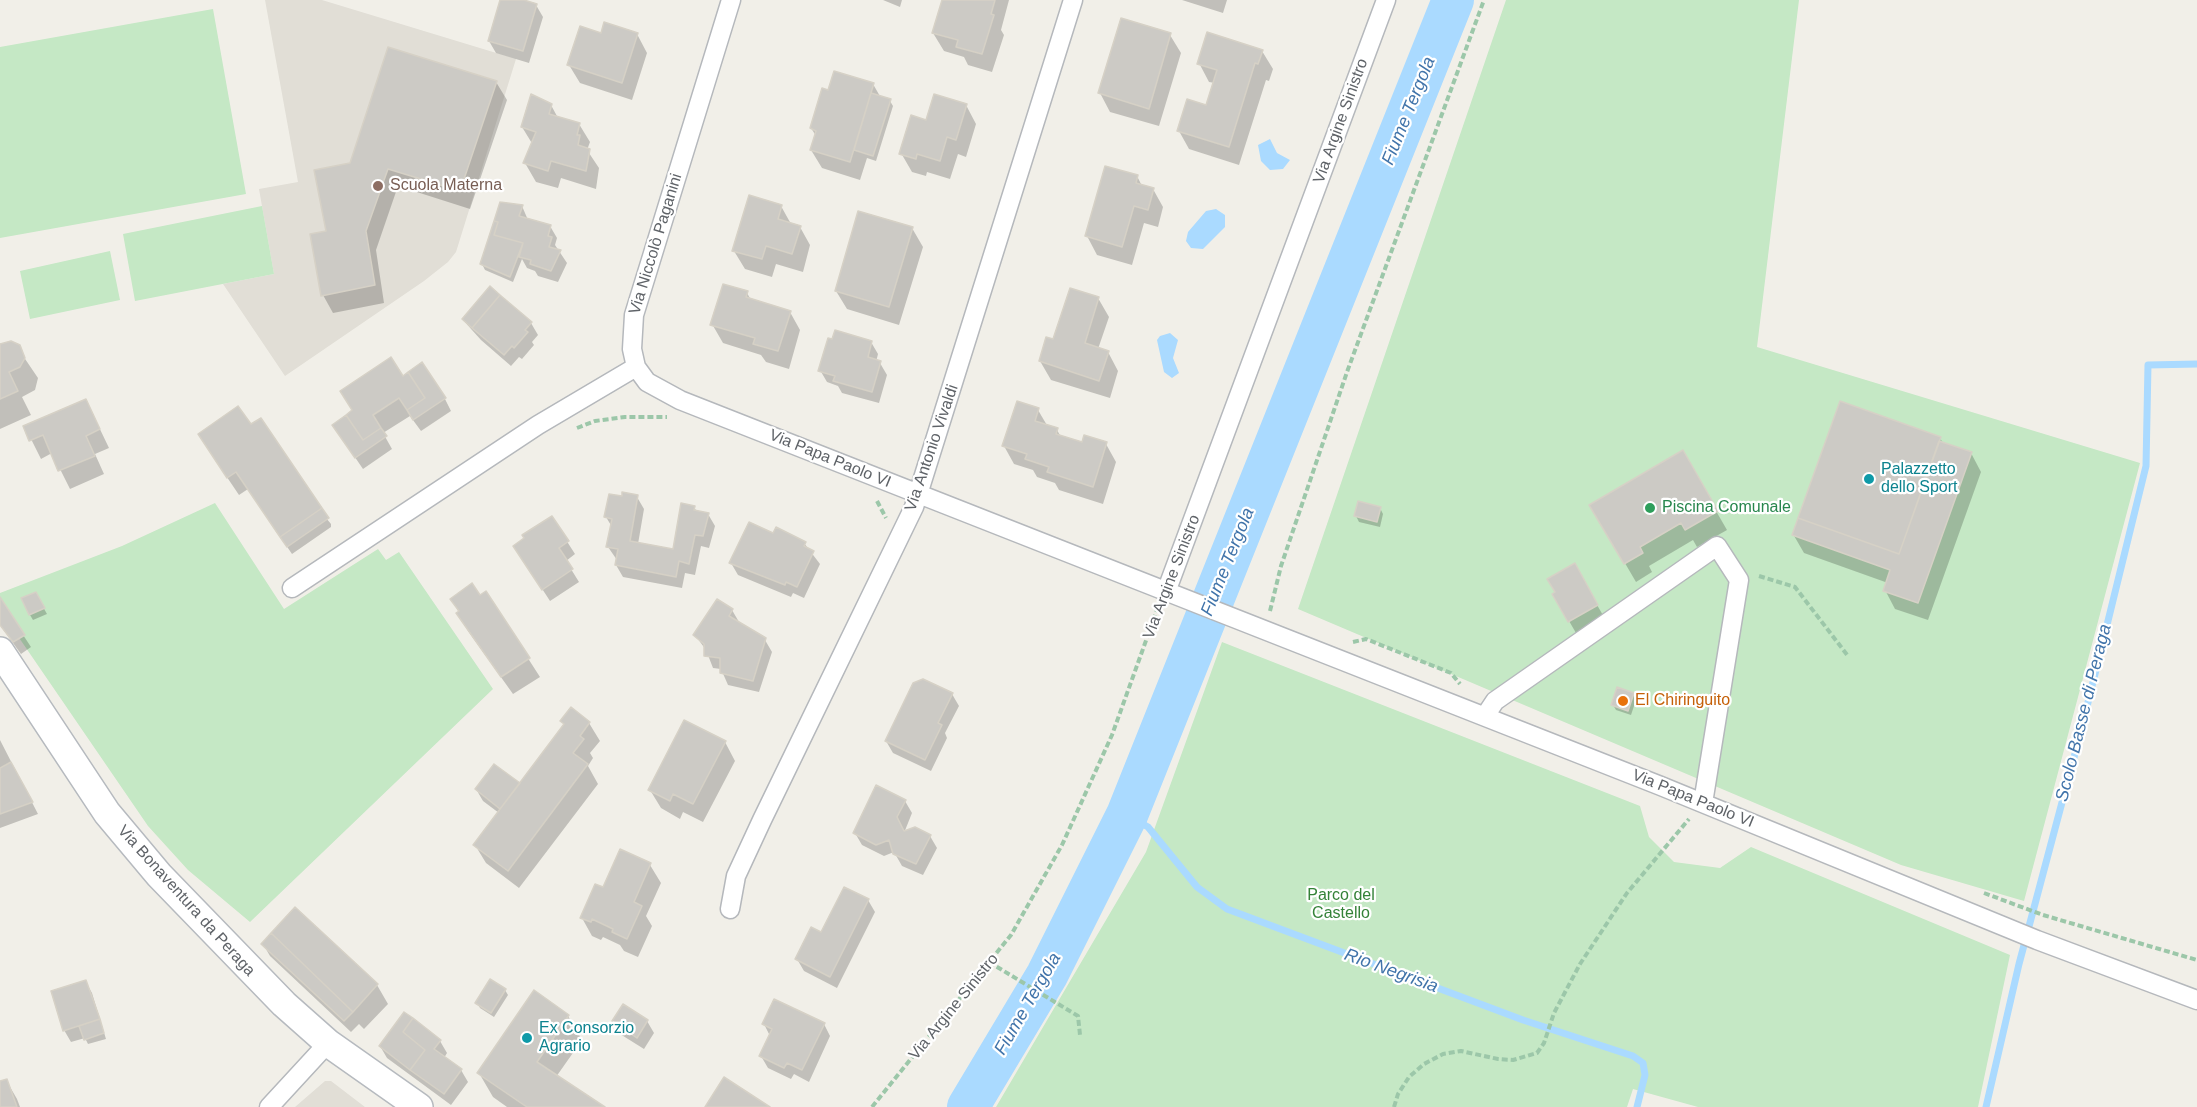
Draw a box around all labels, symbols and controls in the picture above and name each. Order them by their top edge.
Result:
water label: Fiume Tergola [1378,54,1440,168]
street label: Via Argine Sinistro [1310,56,1372,186]
street label: Via Niccolò Paganini [625,171,687,317]
place label: Scuola Materna [390,176,502,196]
marker: Scuola Materna [371,179,385,193]
street label: Via Antonio Vivaldi [901,382,963,514]
street label: Via Papa Paolo VI [766,426,894,492]
place label: Palazzetto dello Sport [1881,460,1957,498]
marker: Palazzetto dello Sport [1862,472,1876,486]
place label: Piscina Comunale [1662,498,1791,518]
marker: Piscina Comunale [1643,501,1657,515]
water label: Fiume Tergola [1197,505,1259,619]
street label: Via Argine Sinistro [1140,512,1204,642]
water label: Scolo Basse di Peraga [2051,622,2117,804]
place label: El Chiringuito [1635,691,1730,711]
marker: El Chiringuito [1616,694,1630,708]
street label: Via Papa Paolo VI [1629,766,1757,832]
street label: Via Bonaventura da Peraga [113,822,259,980]
park label: Parco del Castello [1307,886,1375,924]
water label: Rio Negrisia [1341,944,1441,998]
water label: Fiume Tergola [990,949,1066,1059]
street label: Via Argine Sinistro [905,950,1003,1064]
place label: Ex Consorzio Agrario [539,1019,634,1057]
marker: Ex Consorzio Agrario [520,1031,534,1045]

